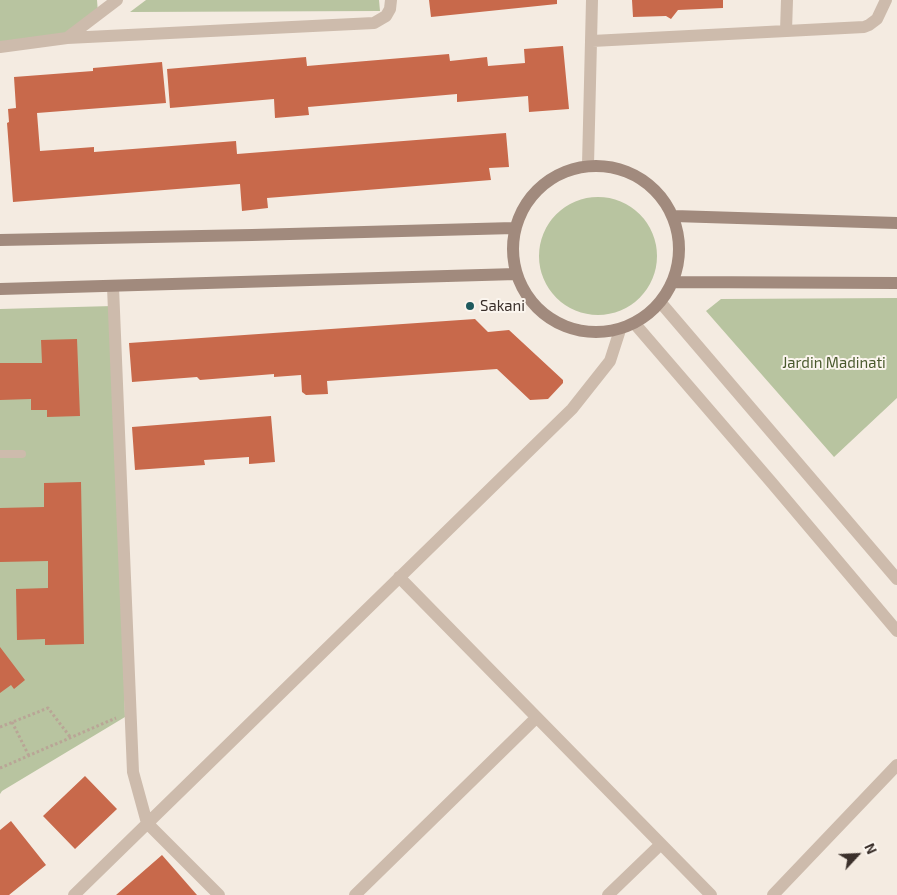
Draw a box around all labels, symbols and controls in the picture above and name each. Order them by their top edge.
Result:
place label: Sakani [480,297,525,315]
marker: Sakani [464,300,476,312]
park label: Jardin Madinati [782,354,886,372]
north arrow [832,830,882,880]
text: N [861,840,881,857]

